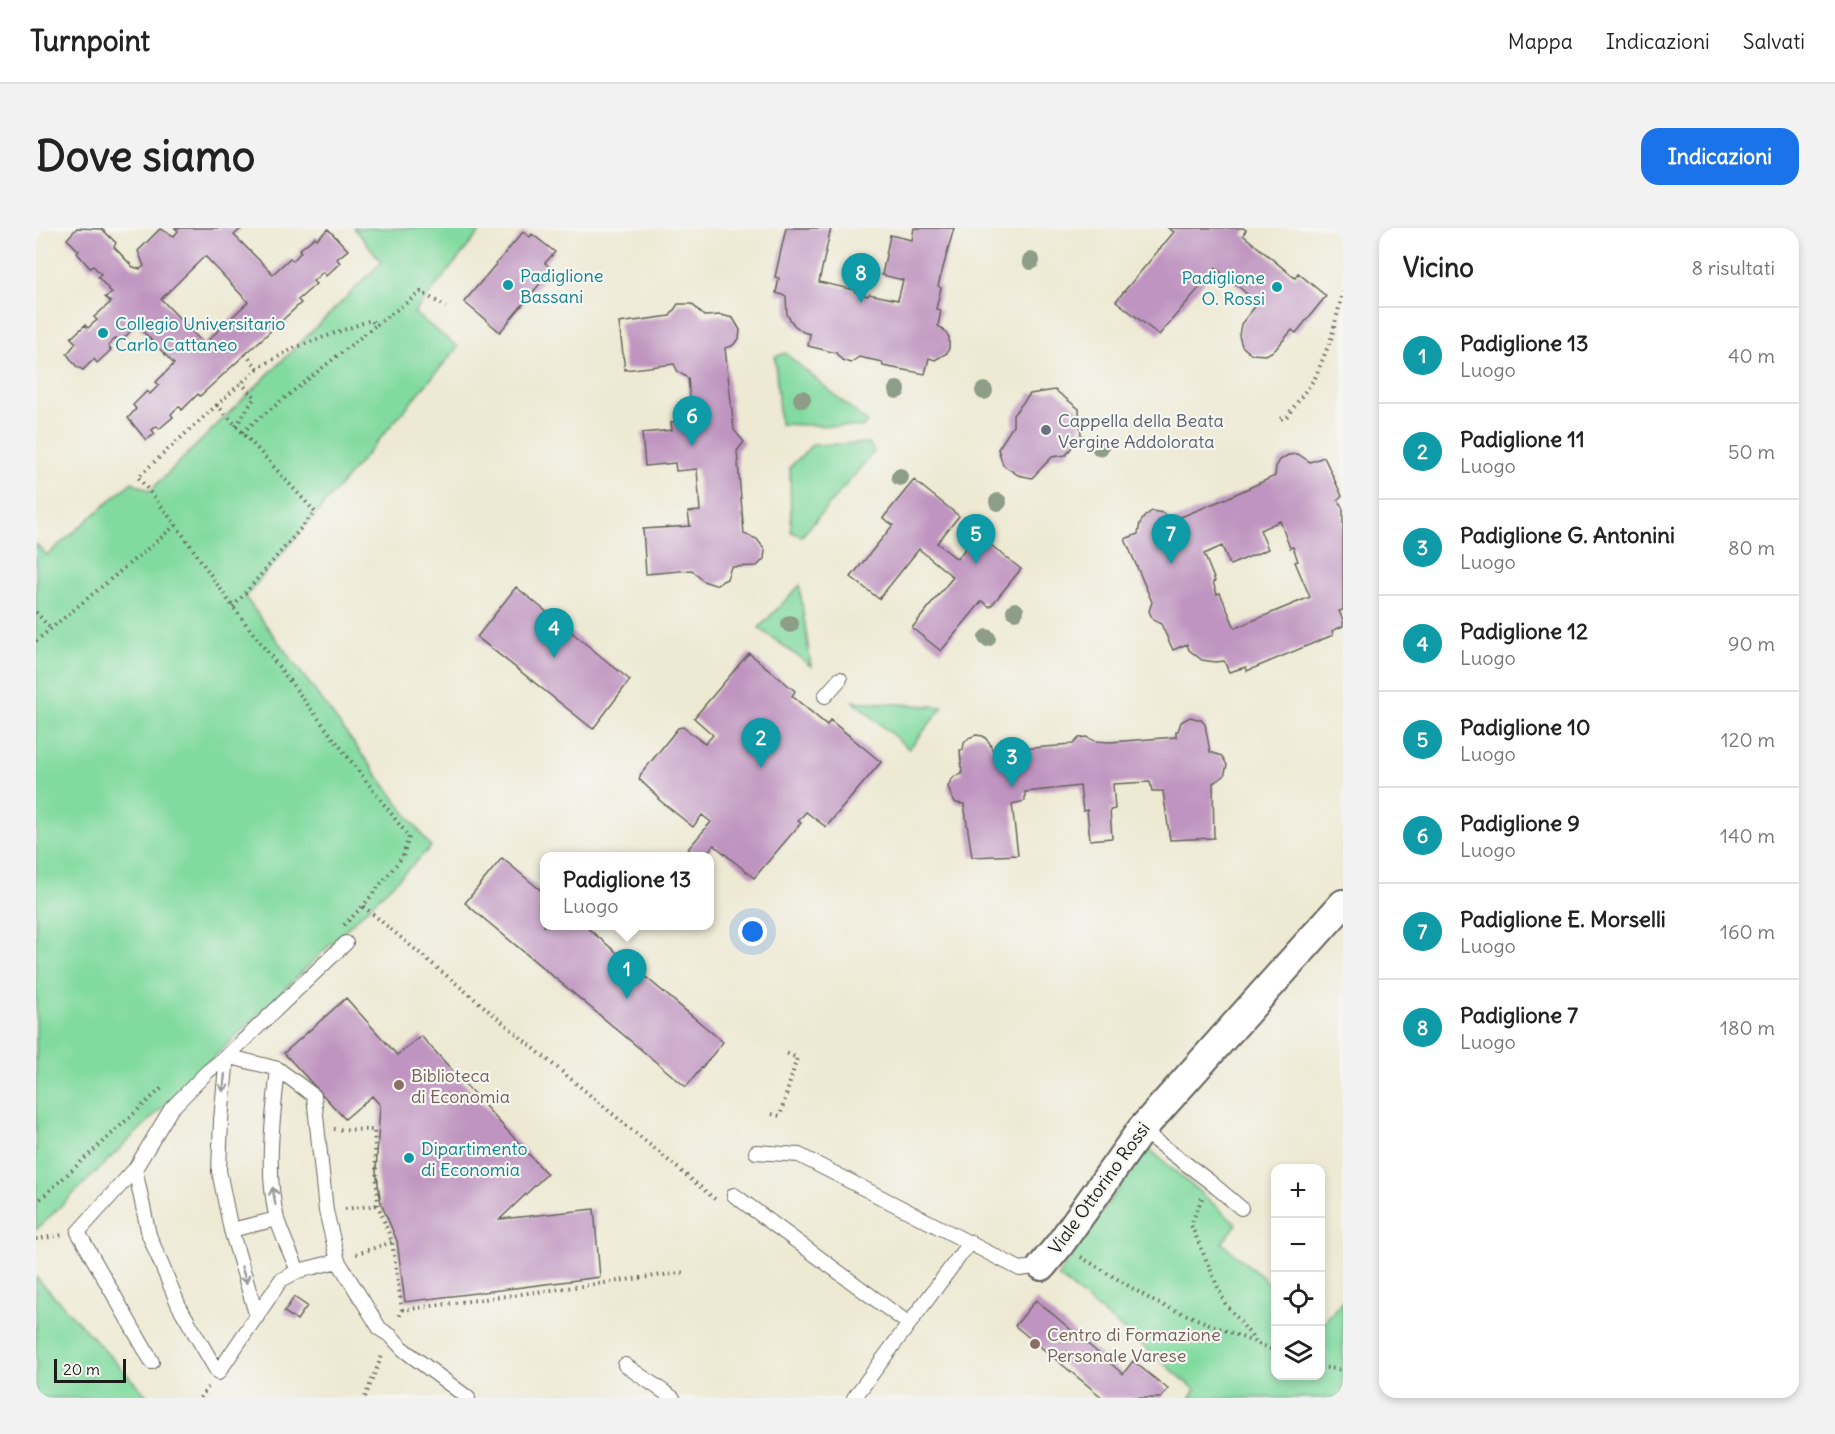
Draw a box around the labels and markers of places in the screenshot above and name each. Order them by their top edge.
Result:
pin: 8 [842,254,880,303]
place label: Padiglione Bassani [520,264,604,308]
place label: Padiglione O. Rossi [1181,266,1265,310]
marker: Padiglione Bassani [501,278,515,292]
marker: Padiglione O. Rossi [1270,280,1284,294]
place label: Collegio Universitario Carlo Cattaneo [115,312,285,356]
marker: Collegio Universitario Carlo Cattaneo [96,326,110,340]
pin: 6 [672,396,712,446]
place label: Cappella della Beata Vergine Addolorata [1058,409,1224,453]
marker: Cappella della Beata Vergine Addolorata [1039,423,1053,437]
pin: 5 [956,514,996,564]
pin: 7 [1152,514,1190,564]
pin: 4 [534,608,574,658]
pin: 2 [742,718,780,768]
pin: 3 [992,738,1032,787]
pin: 1 [608,950,646,999]
place label: Biblioteca di Economia [411,1064,510,1108]
marker: Biblioteca di Economia [392,1078,406,1092]
place label: Dipartimento di Economia [421,1137,528,1181]
marker: Dipartimento di Economia [402,1151,416,1165]
place label: Centro di Formazione Personale Varese [1047,1323,1221,1367]
marker: Centro di Formazione Personale Varese [1028,1337,1042,1351]

